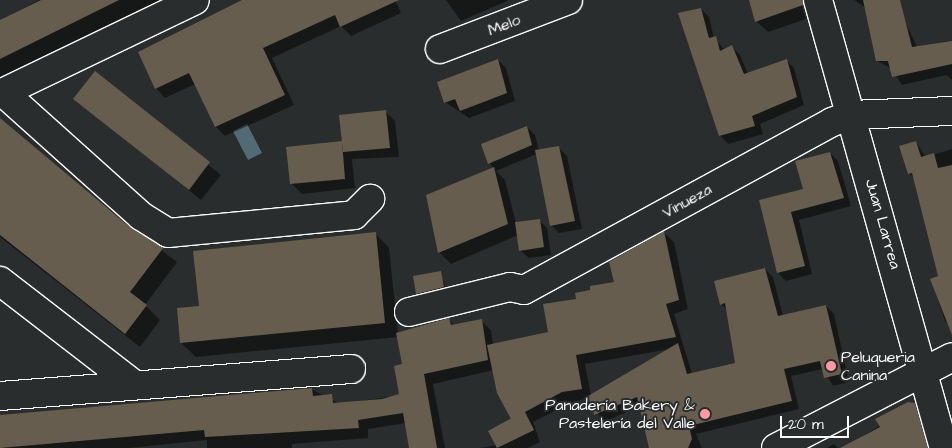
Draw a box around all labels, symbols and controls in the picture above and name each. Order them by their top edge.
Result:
street label: Melo [485,10,523,40]
street label: Juan Larrea [861,177,905,271]
street label: Vinueza [659,180,715,222]
place label: Peluqueria Canina [841,347,915,385]
marker: Peluqueria Canina [825,360,837,372]
place label: Panadería Bakery & Pastelería del Valle [545,395,695,433]
scale bar [782,406,851,438]
marker: Panadería Bakery & Pastelería del Valle [699,408,711,420]
text: 20 m [788,414,824,435]

